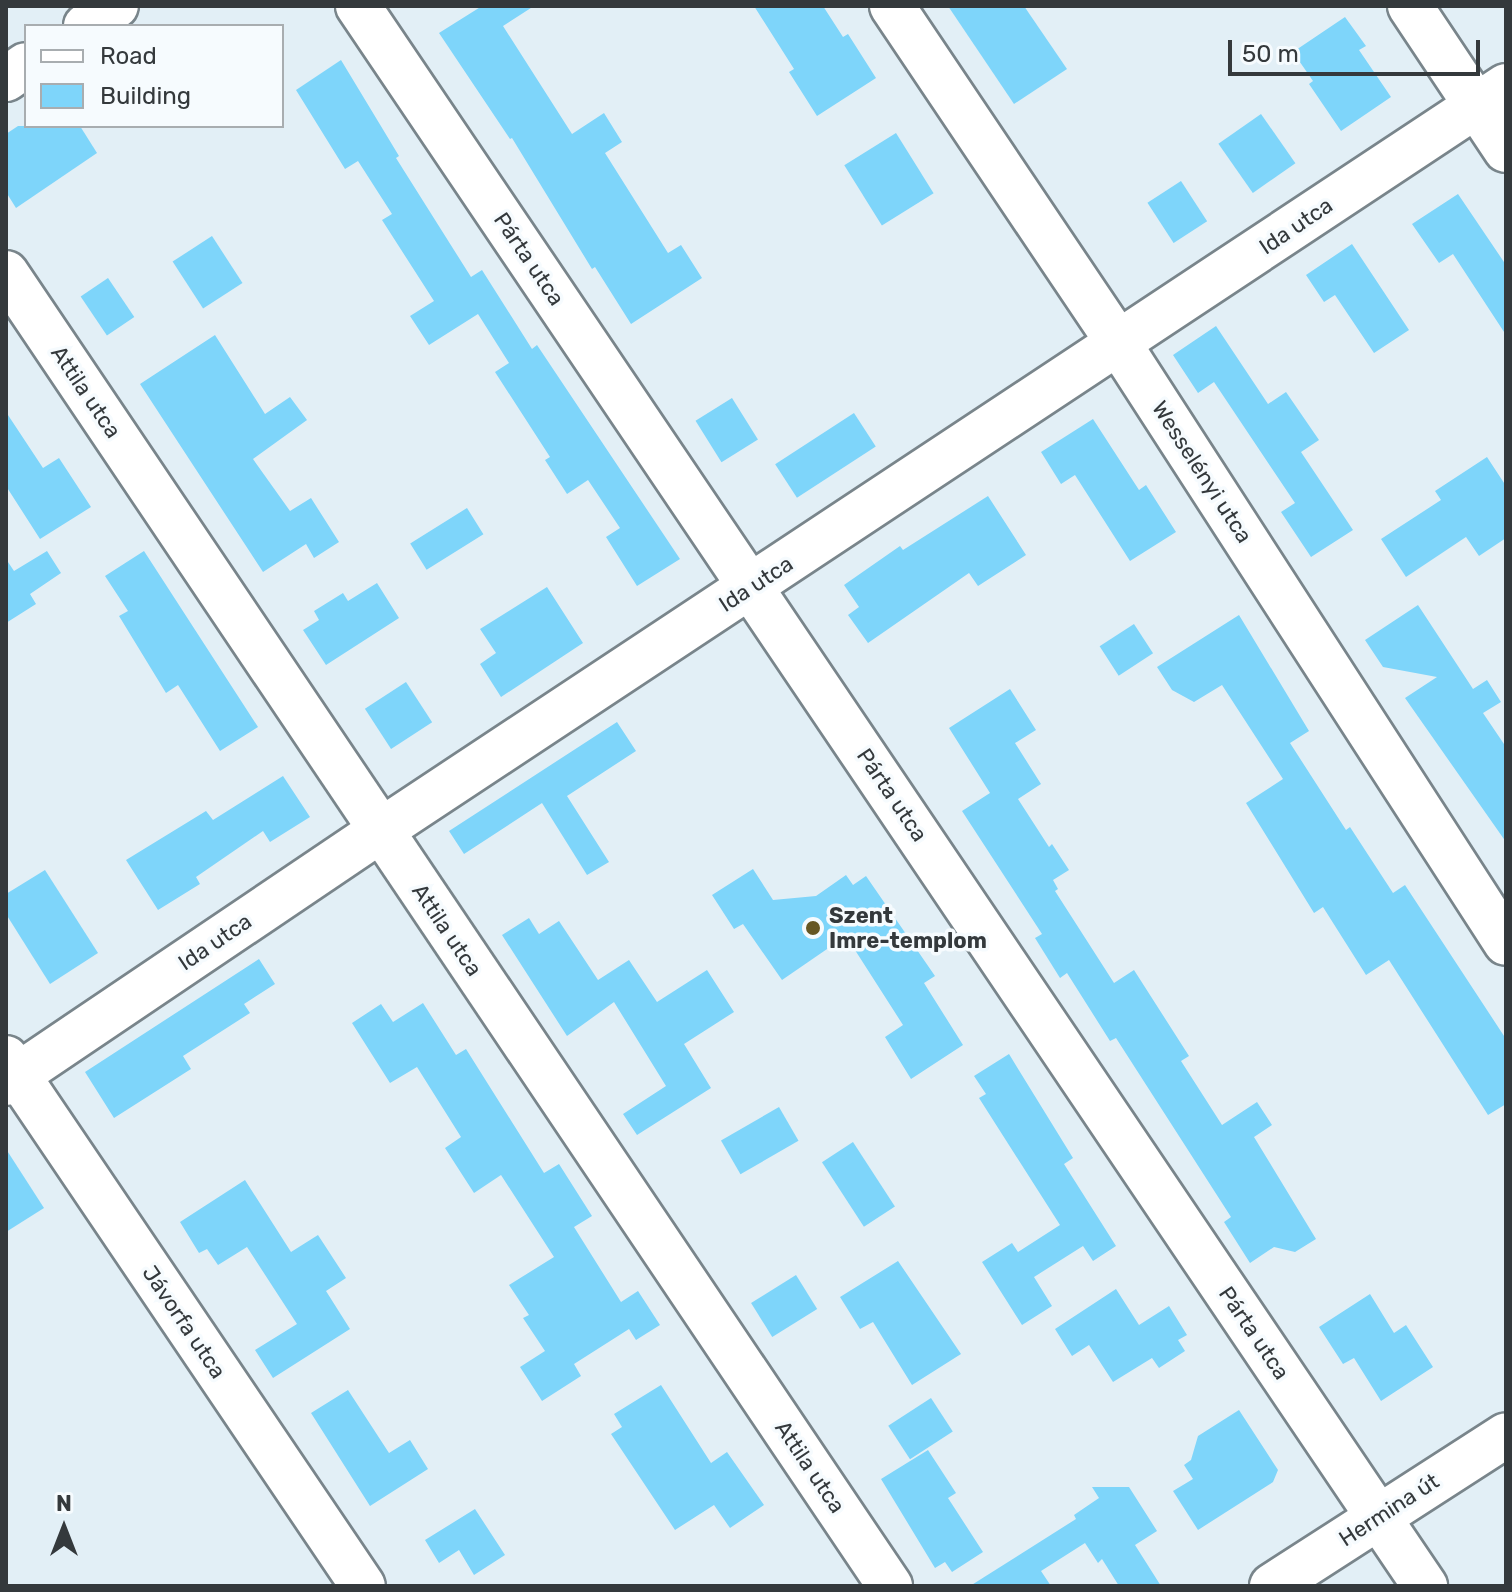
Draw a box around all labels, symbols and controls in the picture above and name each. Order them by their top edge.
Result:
legend [24,24,284,128]
scale bar [1232,24,1484,74]
text: 50 m [1242,40,1299,68]
text: Road [100,42,157,70]
text: Building [100,82,191,110]
street label: Ida utca [1254,192,1338,260]
street label: Párta utca [488,207,570,311]
street label: Attila utca [46,341,126,443]
street label: Wesselényi utca [1146,396,1258,548]
street label: Ida utca [714,550,798,618]
street label: Párta utca [851,743,933,847]
street label: Attila utca [407,879,487,981]
place label: Szent Imre-templom [829,902,987,954]
street label: Ida utca [173,908,257,976]
marker: Szent Imre-templom [804,919,822,937]
street label: Jávorfa utca [137,1261,231,1383]
street label: Párta utca [1213,1281,1295,1385]
street label: Attila utca [770,1416,850,1518]
street label: Hermina út [1334,1468,1444,1552]
north arrow [24,1488,104,1568]
text: N [56,1490,72,1517]

